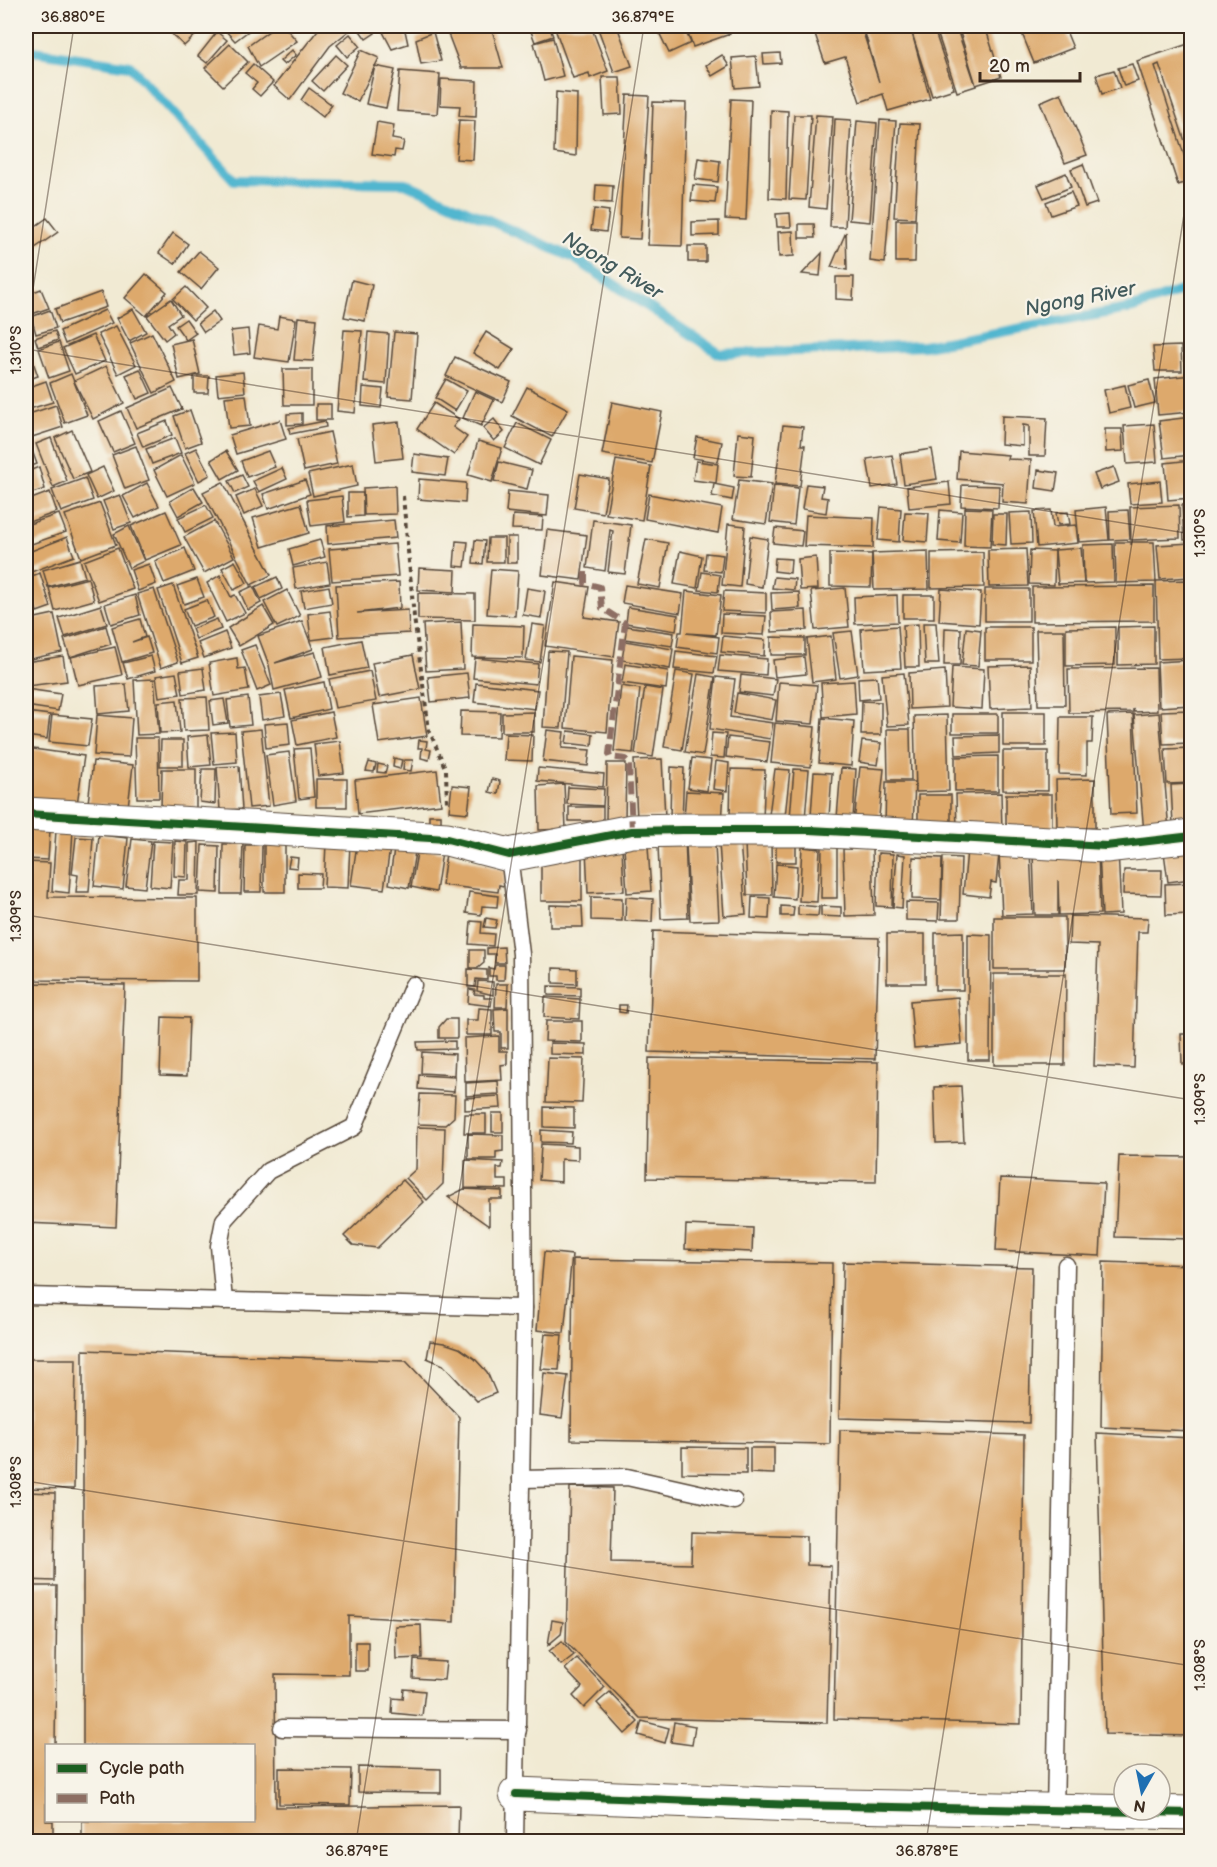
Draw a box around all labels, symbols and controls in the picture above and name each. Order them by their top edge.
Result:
text: 36.880°E [41,8,105,27]
text: 36.879°E [612,8,675,27]
scale bar [980,45,1080,83]
text: 20 m [989,56,1030,77]
water label: Ngong River [558,227,668,306]
water label: Ngong River [1023,276,1139,321]
text: 1.310°S [7,326,26,374]
text: 1.310°S [1191,509,1210,557]
text: 1.309°S [7,890,26,942]
text: 1.309°S [1191,1073,1210,1125]
text: 1.308°S [7,1456,26,1508]
text: 1.308°S [1191,1639,1210,1691]
legend [45,1744,255,1822]
text: Cycle path [99,1758,185,1779]
north arrow [1112,1762,1172,1822]
text: Path [99,1788,135,1809]
text: N [1132,1795,1147,1816]
text: 36.879°E [326,1842,389,1861]
text: 36.878°E [896,1842,959,1861]

